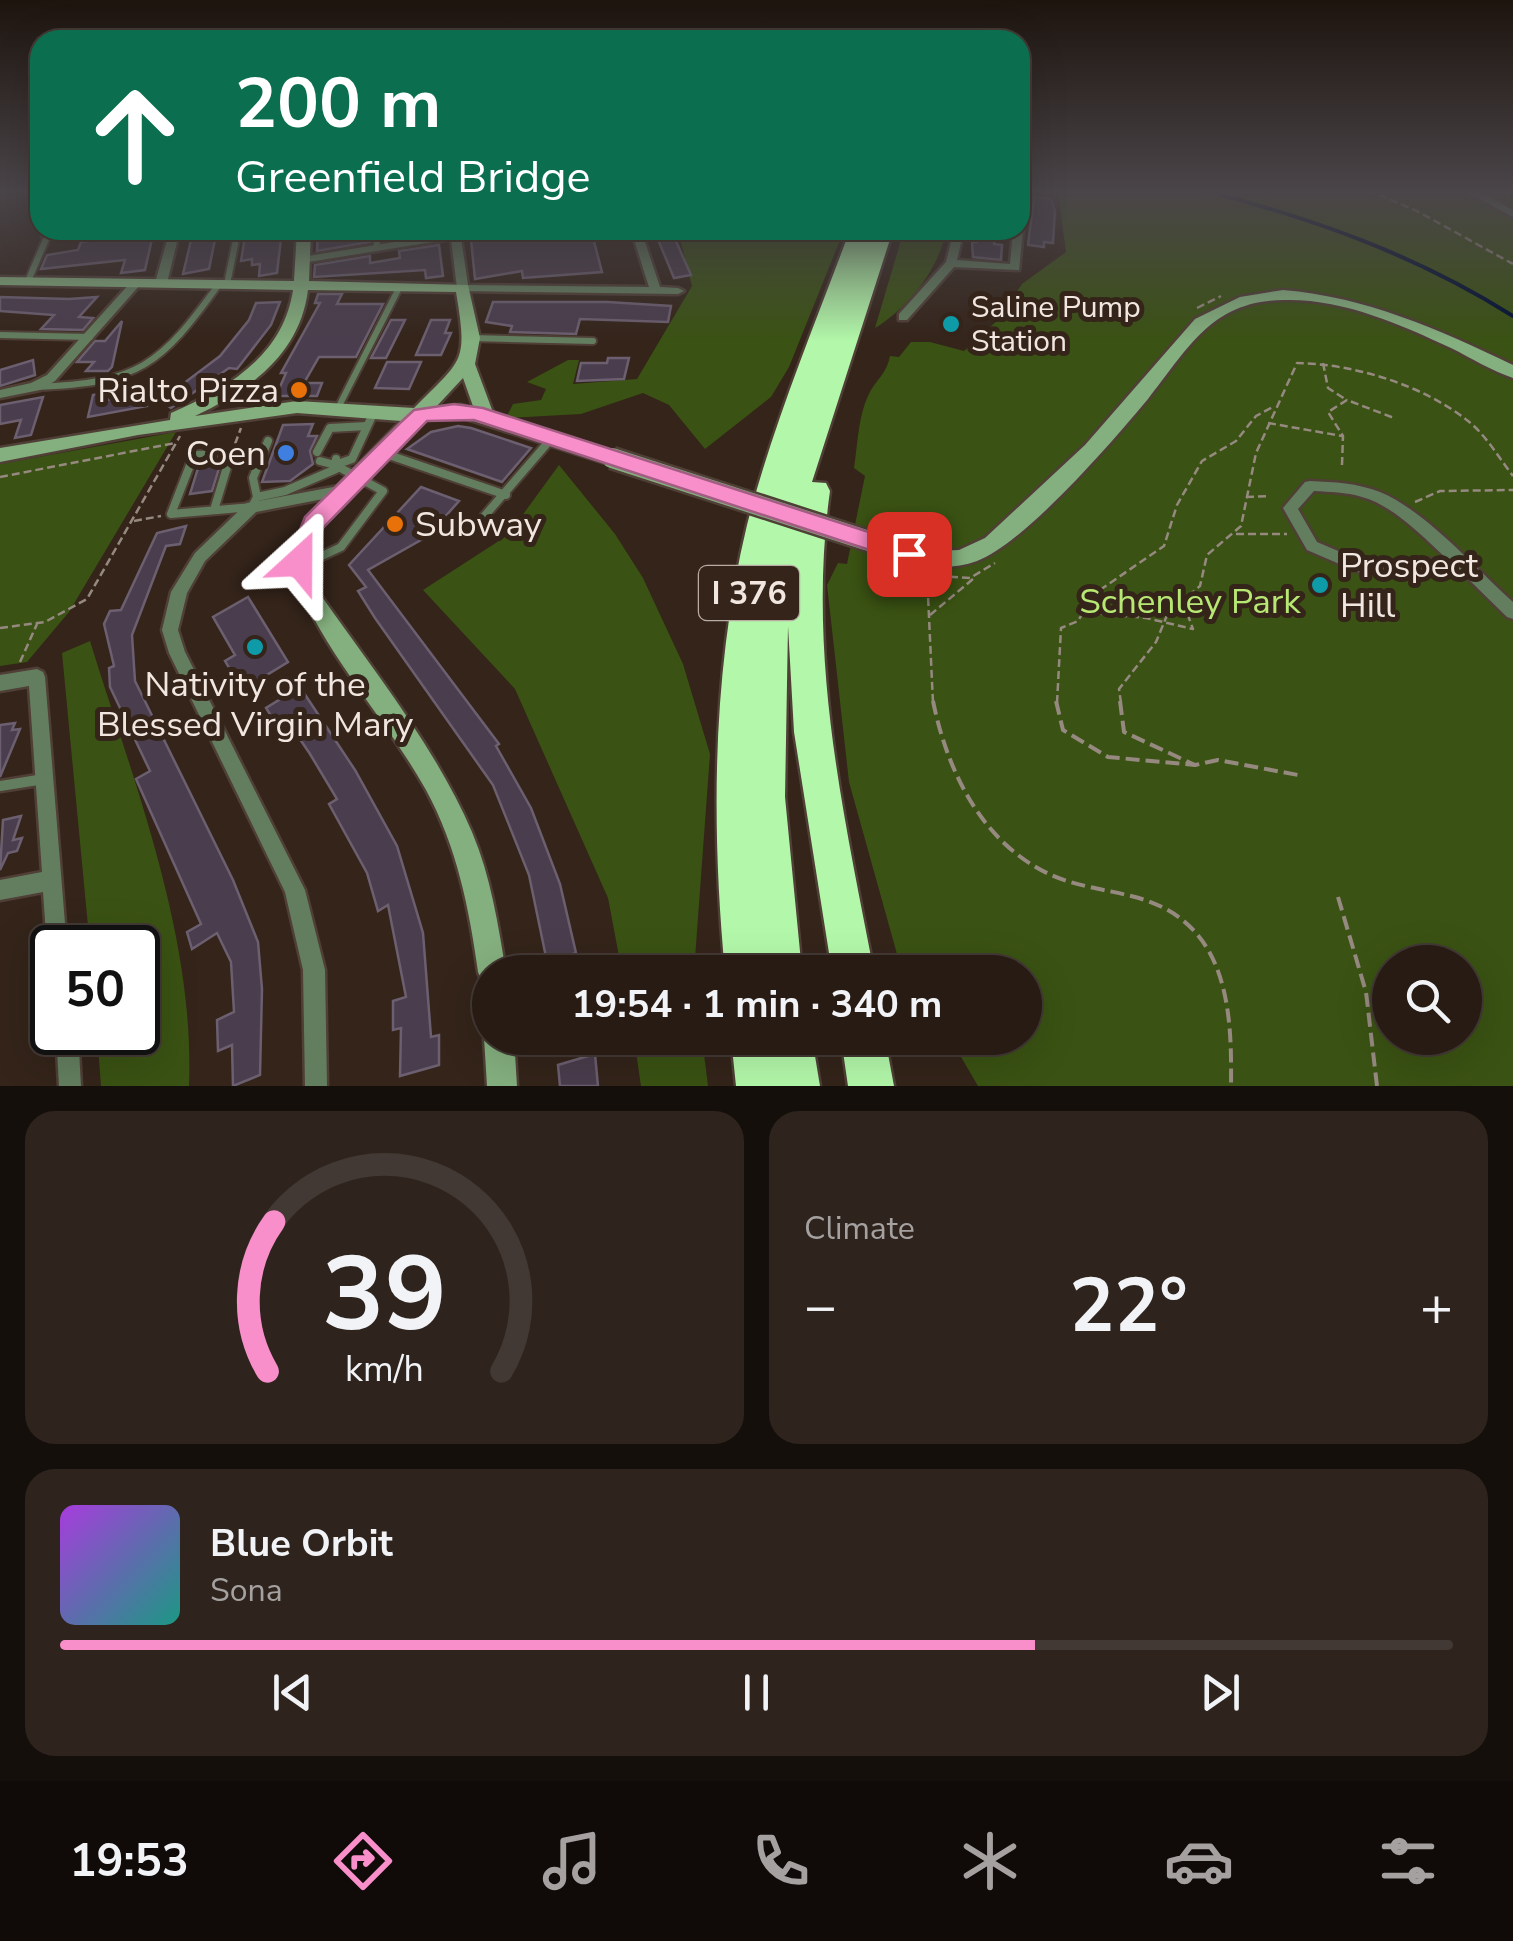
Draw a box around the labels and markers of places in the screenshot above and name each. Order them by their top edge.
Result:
place label: Saline Pump Station [971,287,1141,362]
marker: Saline Pump Station [940,313,962,335]
place label: Rialto Pizza [97,367,279,414]
marker: Rialto Pizza [288,379,310,401]
place label: Coen [186,430,266,477]
marker: Coen [275,442,297,464]
place label: Subway [415,501,542,548]
pin [867,512,952,597]
marker: Subway [384,513,406,535]
place label: Prospect Hill [1340,542,1479,629]
marker: Prospect Hill [1309,574,1331,596]
marker: Nativity of the Blessed Virgin Mary [244,636,266,658]
place label: Nativity of the Blessed Virgin Mary [97,661,413,748]

